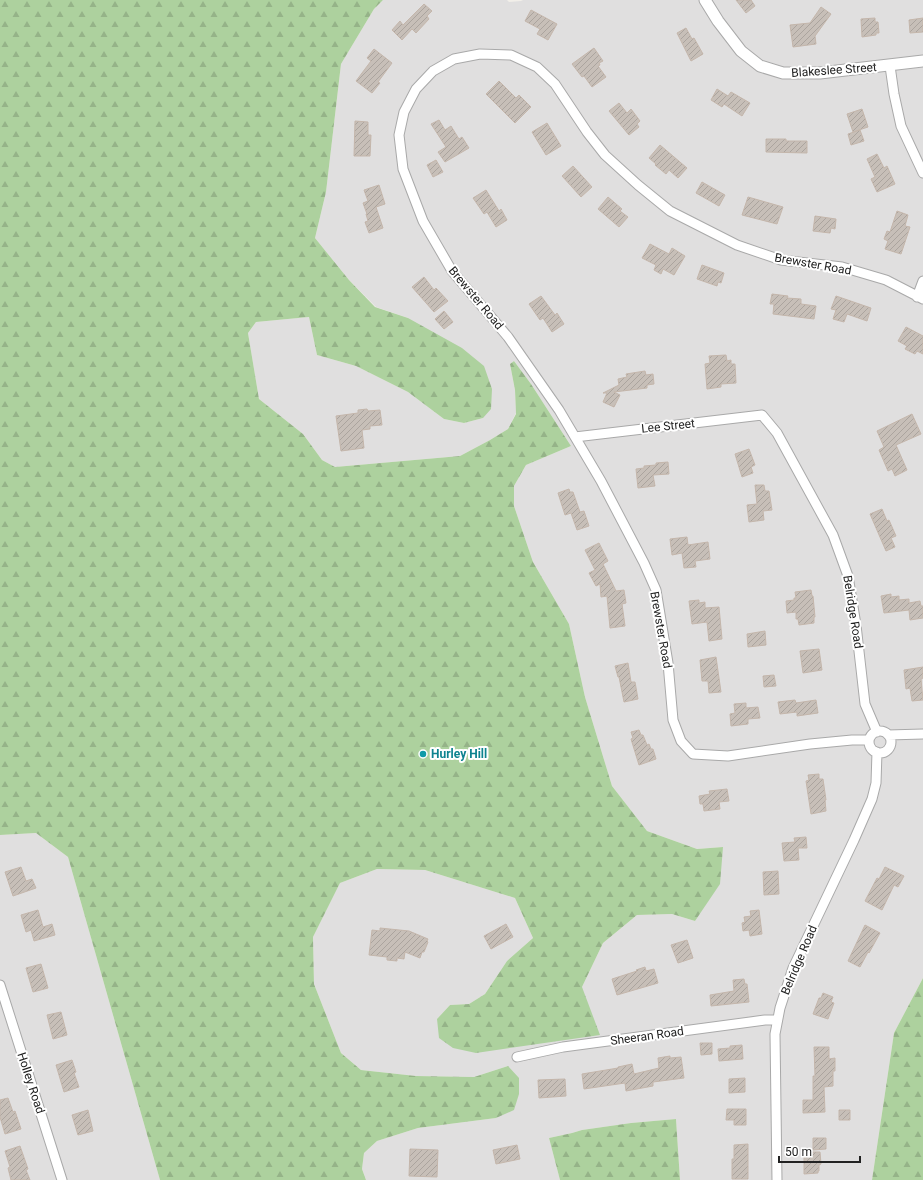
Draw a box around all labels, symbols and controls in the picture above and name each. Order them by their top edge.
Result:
street label: Blakeslee Street [791,60,877,80]
street label: Brewster Road [773,250,853,278]
street label: Brewster Road [446,264,506,332]
street label: Lee Street [641,416,696,436]
street label: Belridge Road [840,574,866,650]
street label: Brewster Road [647,590,675,670]
place label: Hurley Hill [431,747,487,761]
marker: Hurley Hill [418,749,428,759]
street label: Belridge Road [778,923,820,997]
street label: Sheeran Road [609,1024,685,1048]
street label: Holley Road [14,1051,48,1115]
scale bar [779,1138,860,1164]
text: 50 m [785,1145,812,1159]

